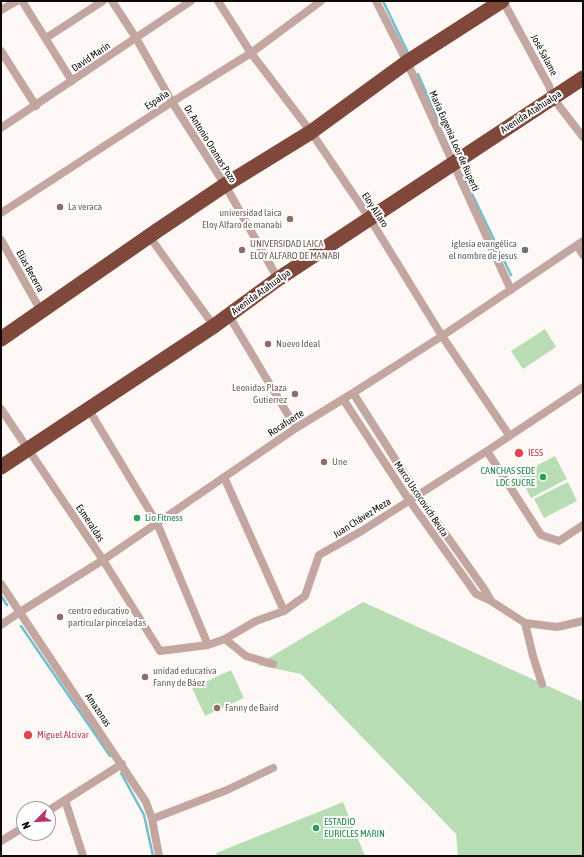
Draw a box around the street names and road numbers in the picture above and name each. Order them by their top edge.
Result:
street label: José Salame [528,32,560,78]
street label: David Marín [69,40,113,74]
street label: España [143,88,171,112]
street label: Avenida Atahualpa [498,88,564,136]
street label: María Eugenia Loor de Ruperti [426,89,482,193]
street label: Dr. Antonio Oramas Pozo [181,103,239,185]
street label: Eloy Alfaro [359,190,391,230]
street label: Elias Becerra [13,248,47,294]
street label: Avenida Atahualpa [229,267,293,317]
street label: Rocafuerte [266,407,306,439]
street label: Marco Uscocovich Beuta [391,459,451,539]
street label: Juan Chávez Meza [331,495,393,541]
street label: Esmeraldas [73,502,107,544]
street label: Amazonas [82,691,114,729]

